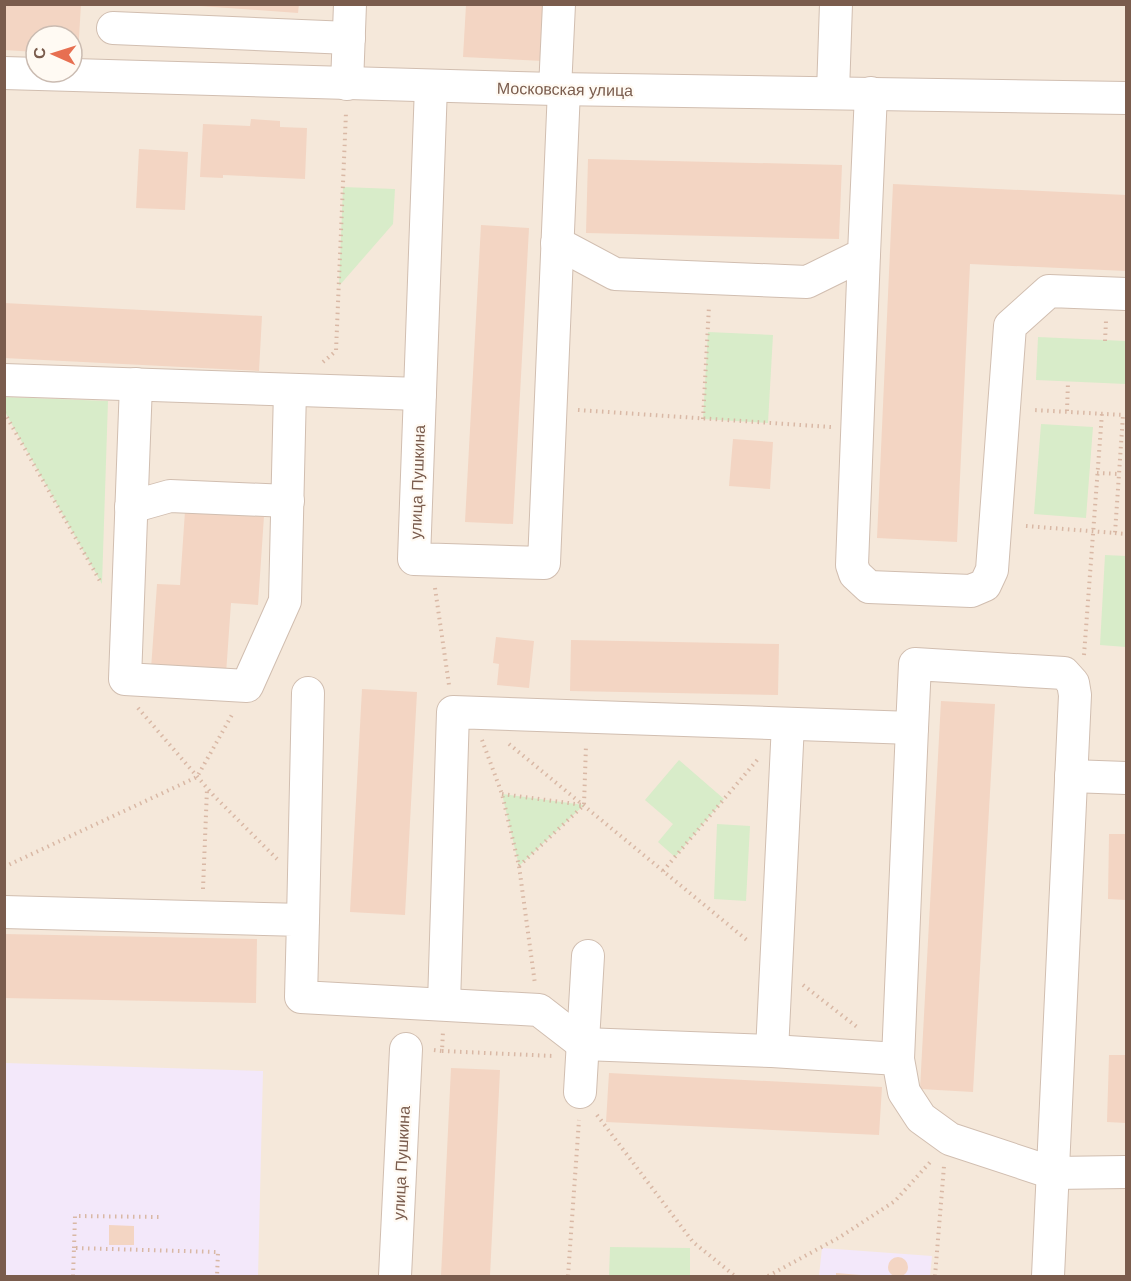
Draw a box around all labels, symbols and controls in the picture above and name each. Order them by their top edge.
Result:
north arrow [24,24,84,84]
text: С [31,47,48,59]
street label: Московская улица [497,80,633,99]
street label: улица Пушкина [407,424,428,539]
street label: улица Пушкина [390,1105,413,1221]

